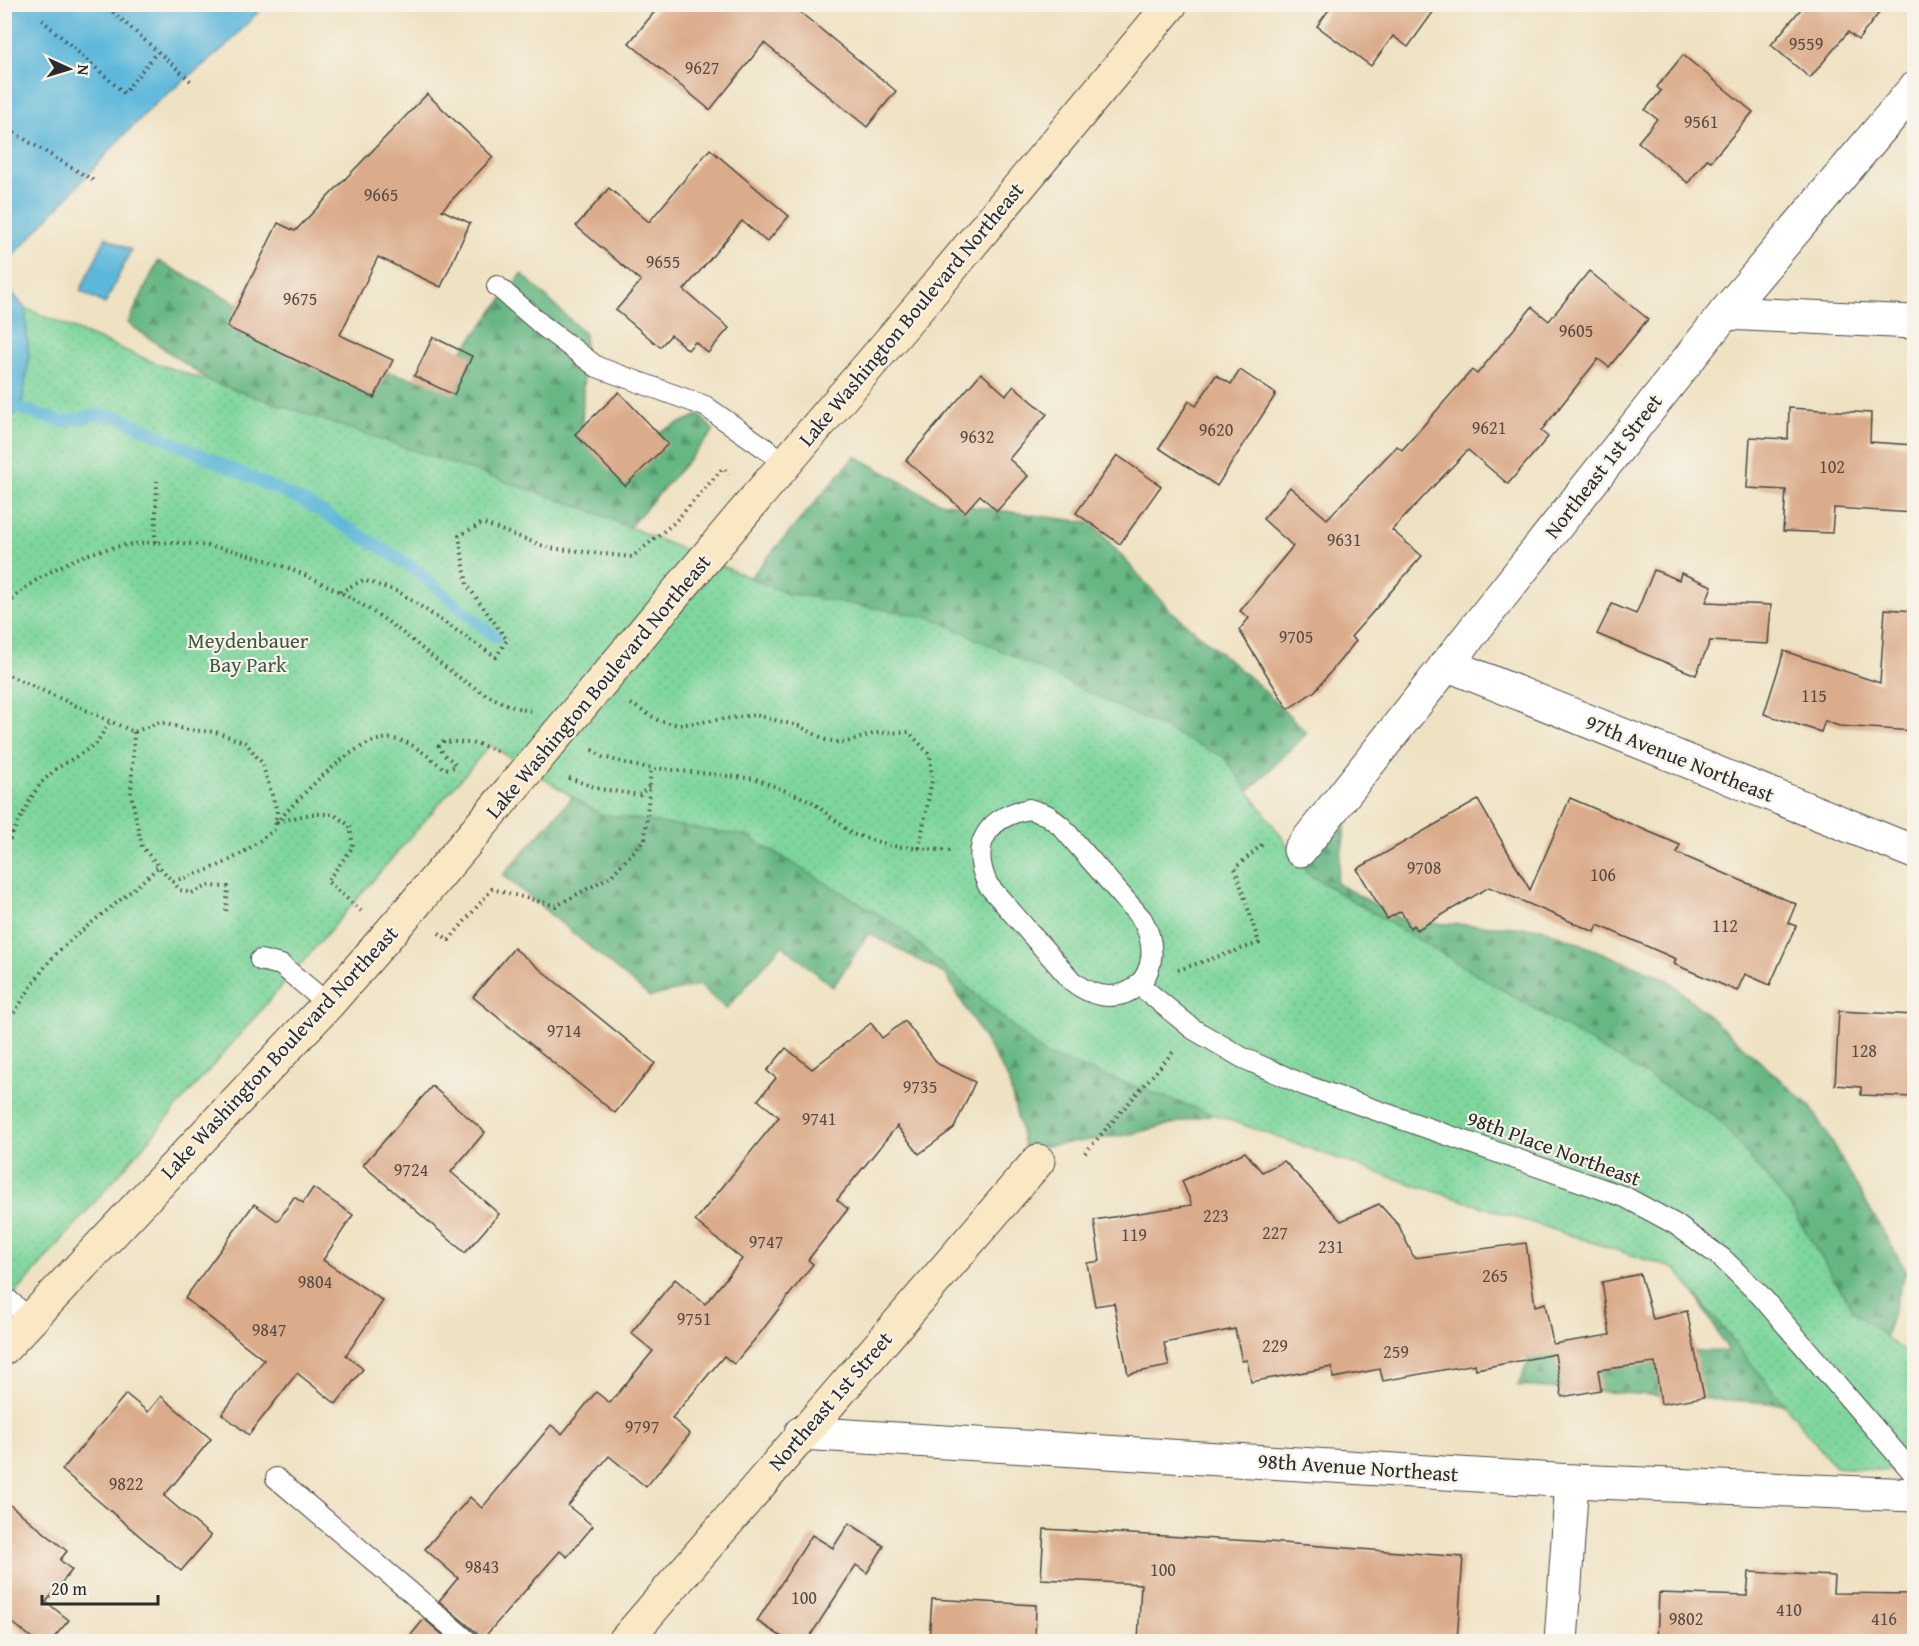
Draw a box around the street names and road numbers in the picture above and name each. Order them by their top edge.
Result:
street label: Lake Washington Boulevard Northeast [791,175,1031,453]
street label: Northeast 1st Street [1537,387,1670,545]
street label: Lake Washington Boulevard Northeast [478,547,718,825]
street label: 97th Avenue Northeast [1581,706,1780,810]
street label: Lake Washington Boulevard Northeast [153,918,405,1186]
street label: 98th Place Northeast [1463,1102,1646,1194]
street label: Northeast 1st Street [761,1324,900,1478]
street label: 98th Avenue Northeast [1257,1445,1460,1490]

